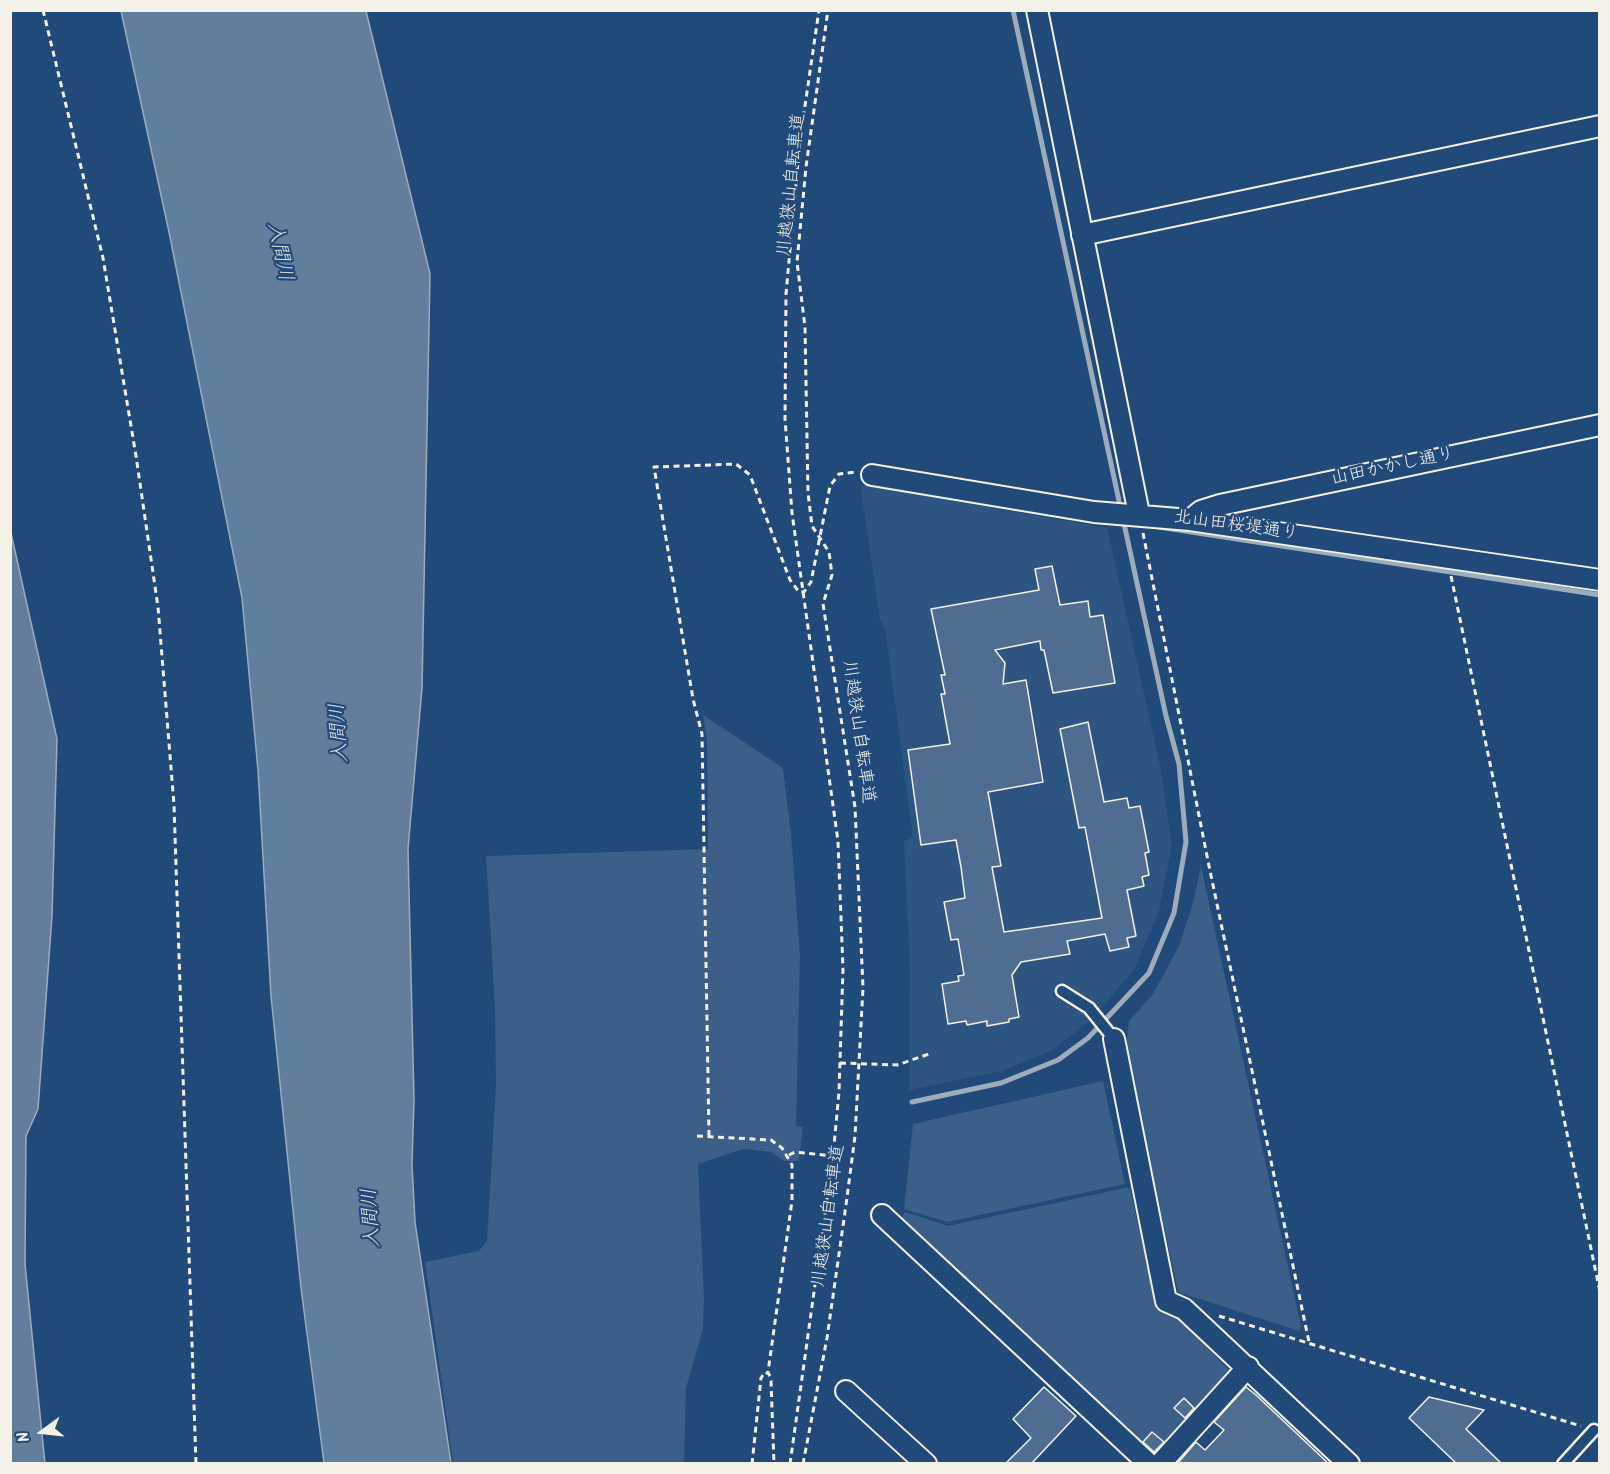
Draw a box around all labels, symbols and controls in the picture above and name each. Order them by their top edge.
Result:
street label: 川越狭山自転車道 [775,112,811,258]
water label: 入間川 [260,220,296,284]
street label: 山田かかし通り [1329,444,1457,492]
street label: 北山田桜堤通り [1172,508,1300,546]
street label: 川越狭山自転車道 [836,659,878,805]
water label: 入間川 [327,702,355,764]
street label: 川越狭山自転車道 [809,1143,851,1289]
water label: 入間川 [359,1187,387,1249]
north arrow [12,1402,72,1462]
text: N [11,1429,38,1445]

